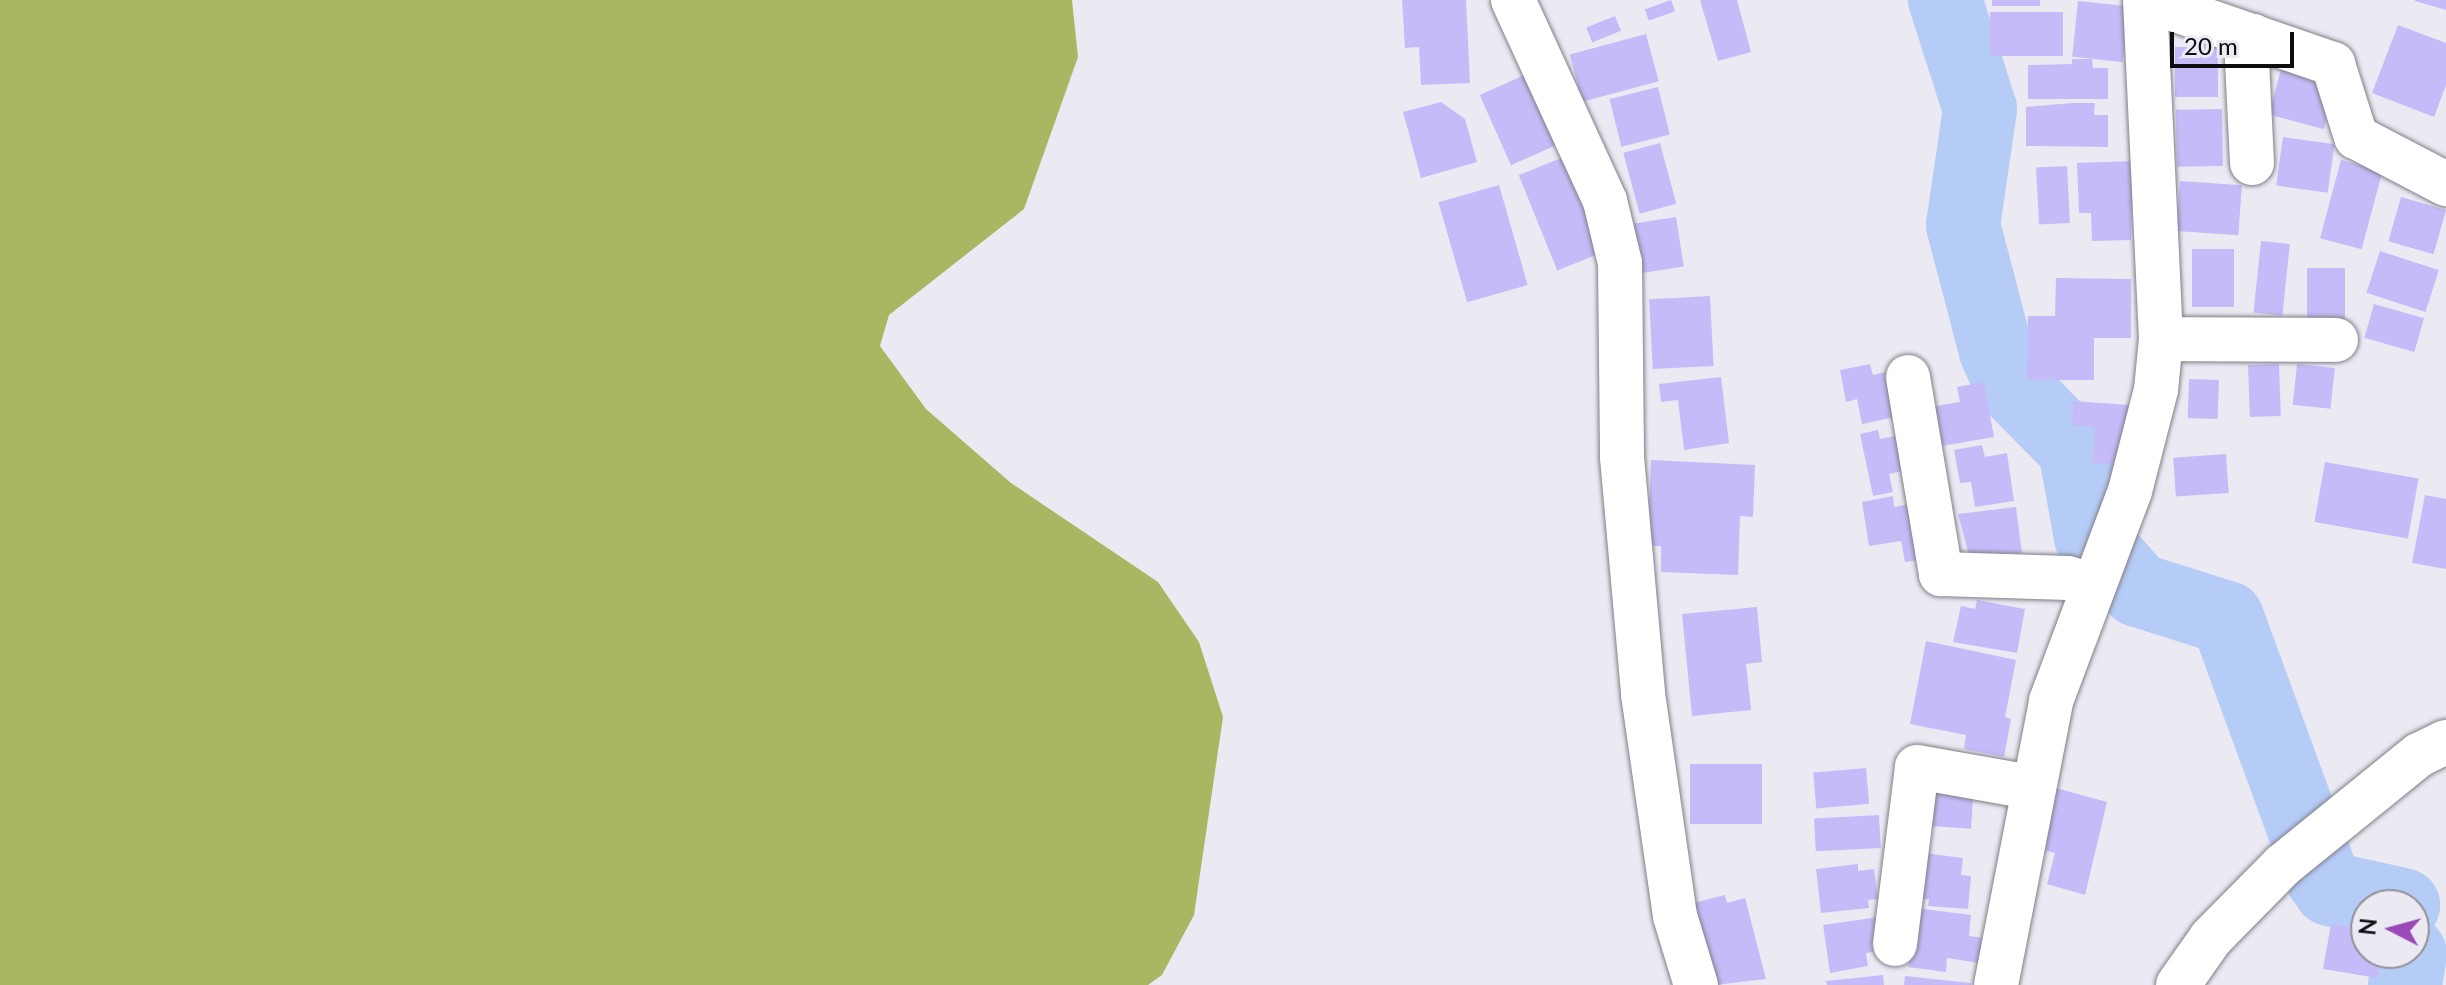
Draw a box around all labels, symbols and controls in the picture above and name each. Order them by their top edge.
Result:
scale bar [2174,16,2298,66]
text: 20 m [2184,31,2238,60]
north arrow [2350,889,2430,969]
text: N [2353,917,2382,936]

